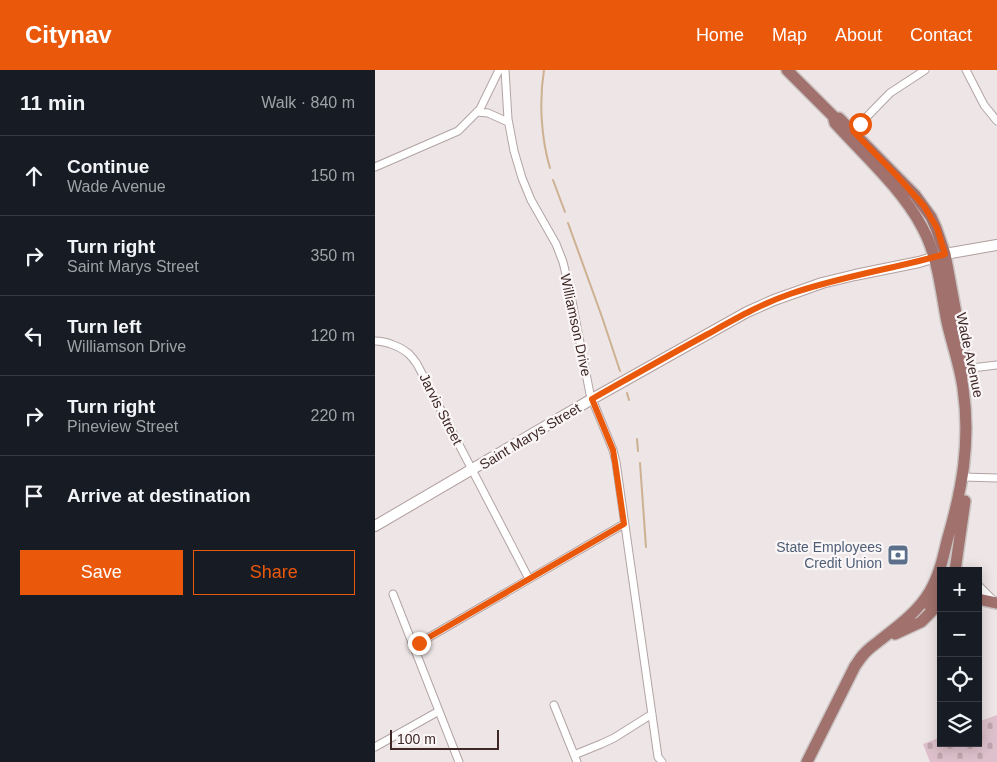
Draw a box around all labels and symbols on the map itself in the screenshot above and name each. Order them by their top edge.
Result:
route start [849,113,872,136]
street label: Williamson Drive [557,272,595,378]
street label: Wade Avenue [953,311,987,399]
street label: Jarvis Street [416,371,466,447]
street label: Saint Marys Street [477,399,584,473]
place label: State Employees Credit Union [776,539,882,571]
bank icon: State Employees Credit Union [886,543,910,567]
route end [408,632,431,655]
scale bar [390,727,499,750]

